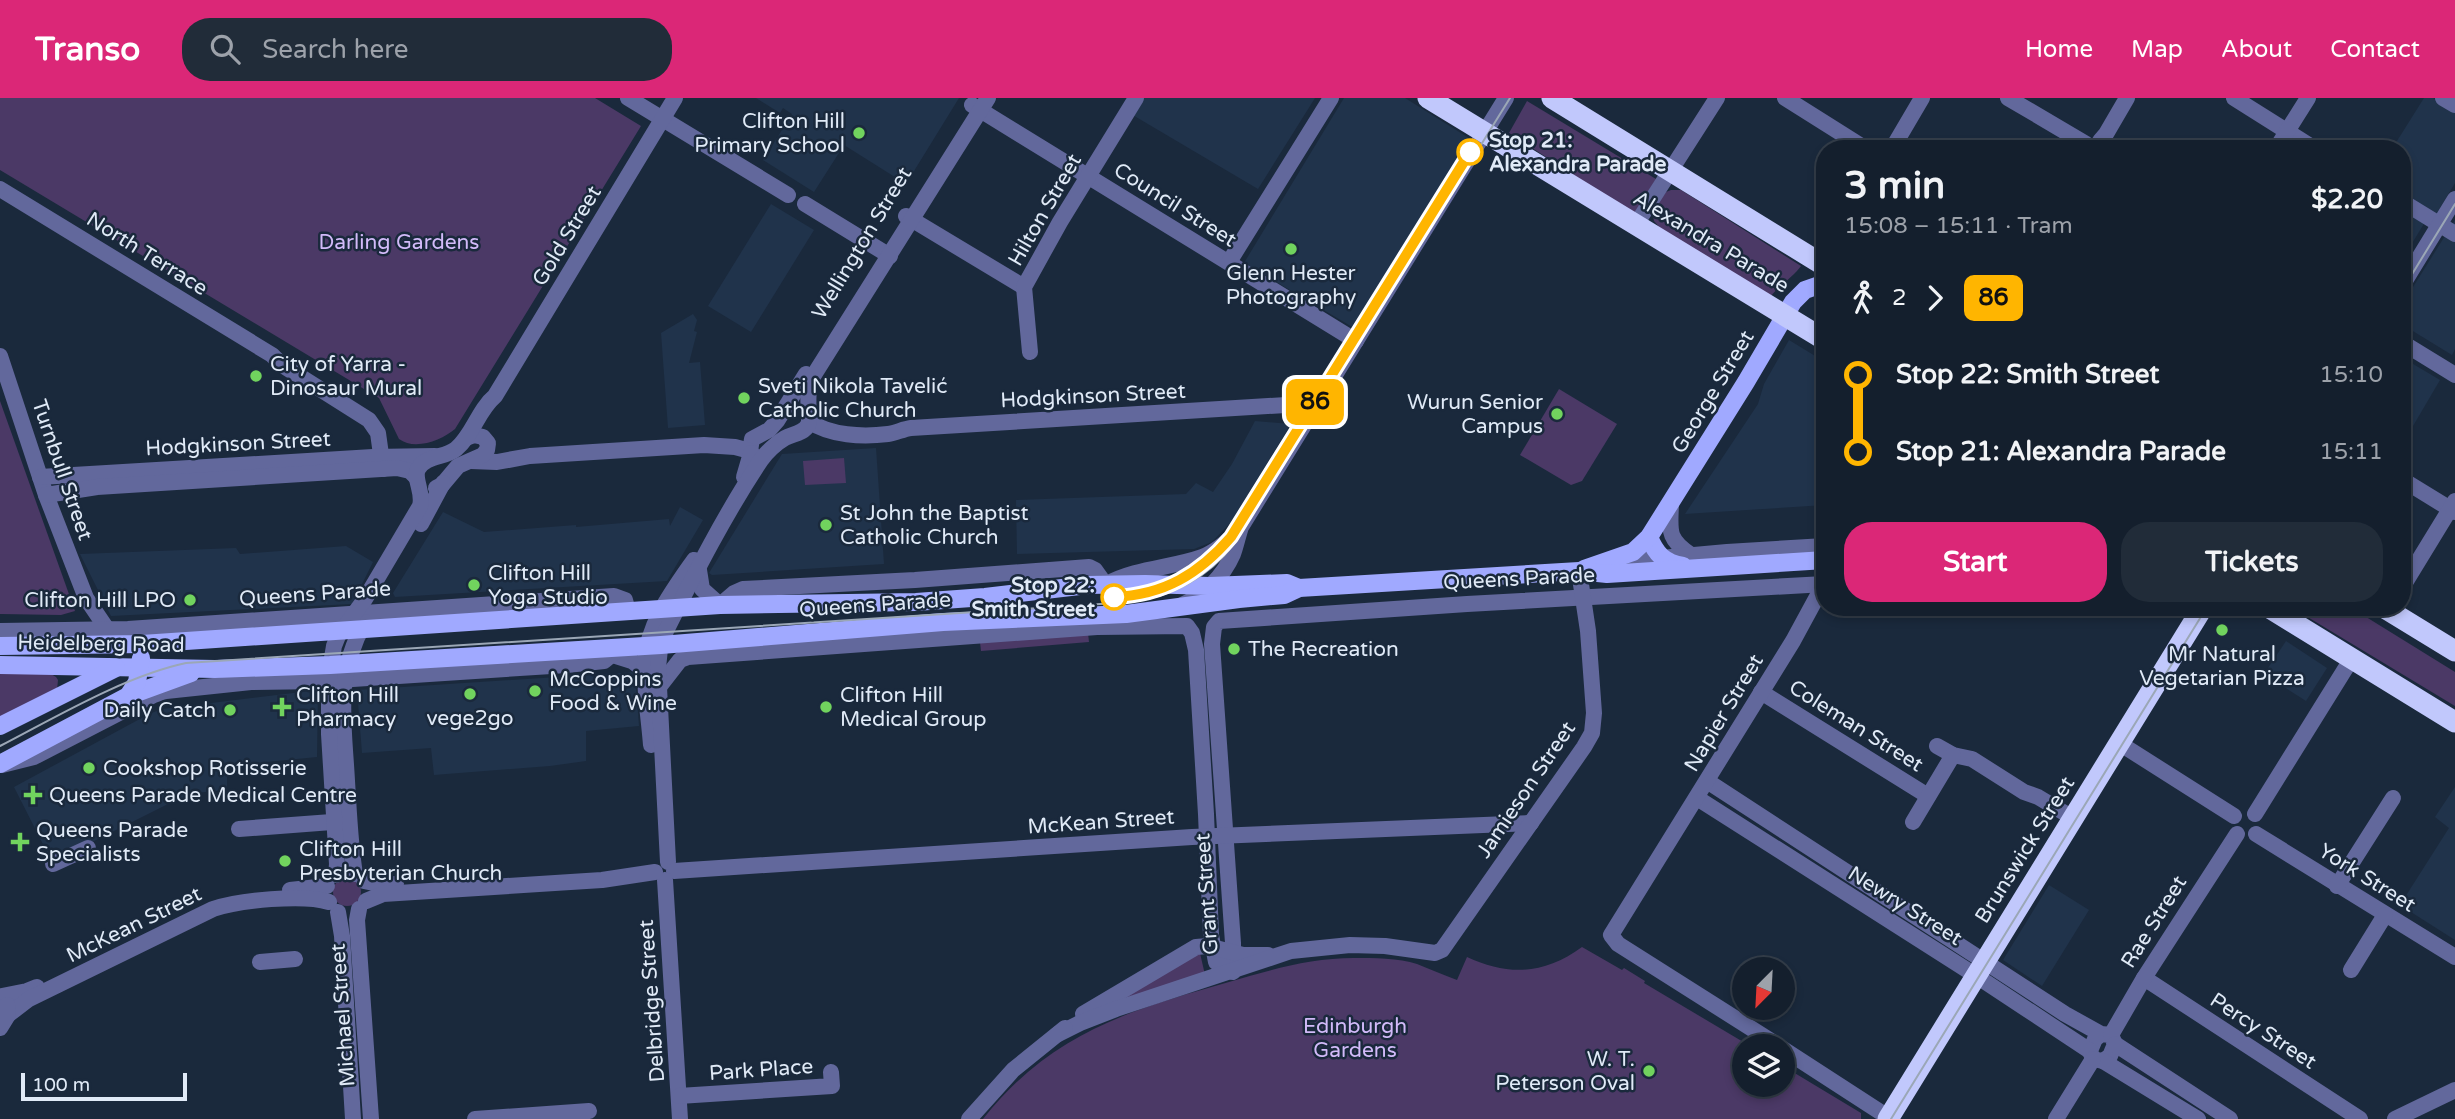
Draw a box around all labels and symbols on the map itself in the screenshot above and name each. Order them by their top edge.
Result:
place label: Clifton Hill Primary School [694,109,845,158]
marker: Clifton Hill Primary School [851,125,867,141]
place label: Stop 21: Alexandra Parade [1489,128,1667,177]
marker: Stop 21: Alexandra Parade [1457,139,1483,165]
street label: Hilton Street [1003,150,1087,270]
street label: Council Street [1109,157,1241,253]
street label: Wellington Street [807,162,917,324]
street label: Gold Street [527,181,607,291]
street label: Alexandra Parade [1629,186,1794,298]
street label: North Terrace [82,207,212,301]
park label: Darling Gardens [319,230,479,255]
marker: Glenn Hester Photography [1283,241,1299,257]
place label: Glenn Hester Photography [1226,261,1356,310]
street label: George Street [1667,326,1759,458]
place label: City of Yarra - Dinosaur Mural [270,352,422,401]
marker: City of Yarra - Dinosaur Mural [248,368,264,384]
place label: Sveti Nikola Tavelić Catholic Church [758,374,947,423]
street label: Hodgkinson Street [1000,379,1186,413]
line badge: 86 [1284,379,1346,425]
marker: Sveti Nikola Tavelić Catholic Church [736,390,752,406]
place label: Wurun Senior Campus [1407,390,1543,439]
street label: Turnbull Street [26,396,98,544]
marker: Wurun Senior Campus [1549,406,1565,422]
street label: Hodgkinson Street [145,427,331,461]
place label: St John the Baptist Catholic Church [840,501,1029,550]
marker: St John the Baptist Catholic Church [818,517,834,533]
place label: Clifton Hill Yoga Studio [488,561,608,610]
street label: Queens Parade [1442,563,1596,595]
place label: Stop 22: Smith Street [971,573,1095,622]
street label: Queens Parade [238,576,392,612]
marker: Clifton Hill Yoga Studio [466,577,482,593]
marker: Stop 22: Smith Street [1101,584,1127,610]
street label: Queens Parade [798,587,952,623]
place label: Clifton Hill LPO [24,588,176,613]
marker: Clifton Hill LPO [182,592,198,608]
marker: Mr Natural Vegetarian Pizza [2214,622,2230,638]
street label: Heidelberg Road [17,630,185,658]
place label: The Recreation [1248,637,1399,662]
marker: The Recreation [1226,641,1242,657]
place label: Mr Natural Vegetarian Pizza [2139,642,2305,691]
street label: Napier Street [1679,650,1769,776]
place label: McCoppins Food & Wine [549,667,677,716]
street label: Coleman Street [1784,675,1928,777]
place label: Clifton Hill Pharmacy [296,683,399,732]
marker: McCoppins Food & Wine [527,683,543,699]
place label: Clifton Hill Medical Group [840,683,986,732]
marker: vege2go [462,686,478,702]
place label: Daily Catch [103,698,216,723]
marker: Clifton Hill Pharmacy [274,699,290,715]
marker: Clifton Hill Medical Group [818,699,834,715]
marker: Daily Catch [222,702,238,718]
place label: vege2go [426,706,514,731]
street label: Jamieson Street [1471,717,1581,863]
place label: Cookshop Rotisserie [103,756,307,781]
marker: Cookshop Rotisserie [81,760,97,776]
street label: Brunswick Street [1970,772,2080,928]
place label: Queens Parade Medical Centre [49,783,357,808]
marker: Queens Parade Medical Centre [23,785,43,805]
street label: McKean Street [1027,804,1175,840]
place label: Queens Parade Specialists [36,818,188,867]
marker: Queens Parade Specialists [10,832,30,852]
street label: Grant Street [1190,832,1224,956]
place label: Clifton Hill Presbyterian Church [299,837,502,886]
street label: York Street [2314,838,2420,918]
marker: Clifton Hill Presbyterian Church [277,853,293,869]
street label: Newry Street [1843,861,1967,951]
street label: Rae Street [2116,871,2192,973]
street label: McKean Street [62,881,206,969]
street label: Delbridge Street [634,919,670,1083]
street label: Michael Street [326,942,360,1088]
north arrow [1732,957,1796,1020]
street label: Percy Street [2205,987,2321,1075]
park label: Edinburgh Gardens [1303,1014,1407,1063]
place label: W. T. Peterson Oval [1495,1047,1635,1096]
street label: Park Place [708,1054,814,1086]
marker: W. T. Peterson Oval [1641,1063,1657,1079]
scale bar [21,1070,187,1102]

